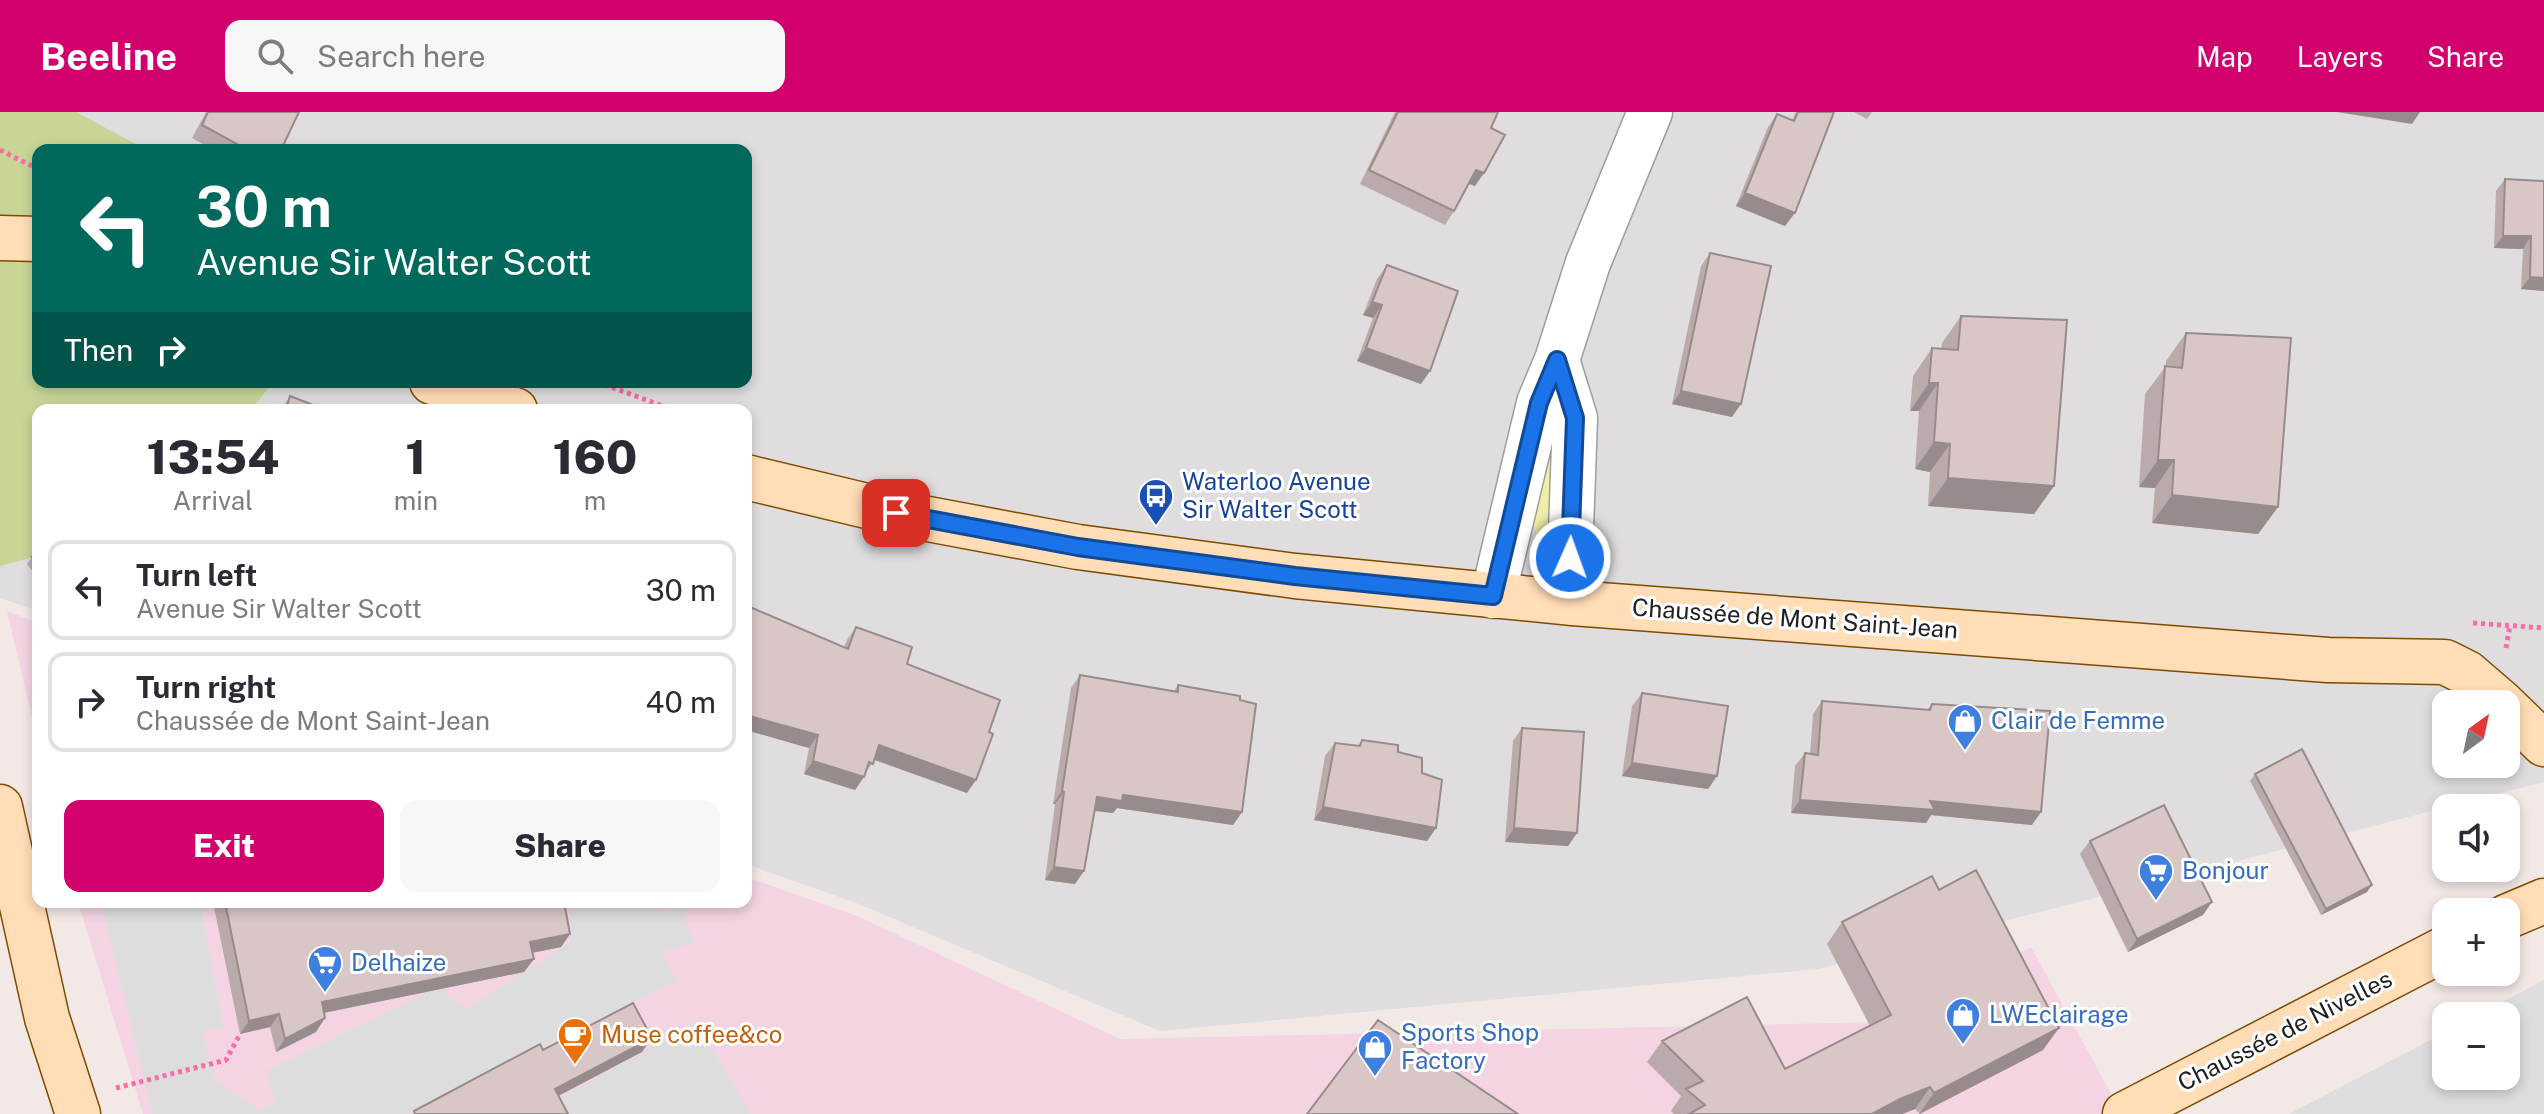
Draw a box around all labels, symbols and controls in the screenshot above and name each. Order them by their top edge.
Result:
search box [225,20,785,92]
text: Beeline [40,34,177,79]
icon: search [253,34,297,78]
text: Search here [317,38,486,74]
text: Map [2196,40,2253,73]
text: Layers [2297,40,2383,73]
text: Share [2427,40,2504,73]
text: 30 m [196,174,332,240]
icon: left [64,176,168,280]
text: Avenue Sir Walter Scott [196,241,592,283]
icon: right [149,328,193,372]
text: Then [64,332,133,368]
text: 13:54 [146,428,279,485]
text: 1 [405,428,426,485]
text: 160 [552,428,638,485]
place label: Waterloo Avenue Sir Walter Scott [1182,467,1371,523]
bus stop icon: Waterloo Avenue Sir Walter Scott [1137,477,1175,527]
pin [862,479,930,547]
text: Arrival [173,485,253,516]
text: min [394,485,438,516]
text: m [584,485,606,516]
icon: arrive [874,491,918,535]
position arrow [1528,516,1612,600]
text: Turn left [136,557,257,593]
icon: left [68,568,112,612]
text: 30 m [646,572,716,608]
text: Avenue Sir Walter Scott [136,593,422,624]
street label: Chaussée de Mont Saint-Jean [1631,593,1959,643]
text: Turn right [136,669,276,705]
icon: right [68,680,112,724]
text: 40 m [646,684,716,720]
north arrow [2432,690,2520,778]
map controls [2432,690,2520,1090]
shop icon: Clair de Femme [1946,702,1984,752]
text: Chaussée de Mont Saint-Jean [136,705,490,736]
place label: Clair de Femme [1991,706,2165,734]
button: sound [2432,794,2520,882]
button: Exit [64,800,384,892]
button: Share [400,800,720,892]
supermarket icon: Bonjour [2137,852,2175,902]
place label: Bonjour [2182,856,2269,884]
button: + [2432,898,2520,986]
supermarket icon: Delhaize [306,944,344,994]
place label: Delhaize [351,948,446,976]
street label: Chaussée de Nivelles [2173,964,2396,1096]
shop icon: LWEclairage [1944,996,1982,1046]
place label: LWEclairage [1989,1000,2129,1028]
button: − [2432,1002,2520,1090]
cafe icon: Muse coffee&co [556,1016,594,1066]
place label: Sports Shop Factory [1401,1018,1539,1074]
place label: Muse coffee&co [601,1020,782,1048]
shop icon: Sports Shop Factory [1356,1028,1394,1078]

